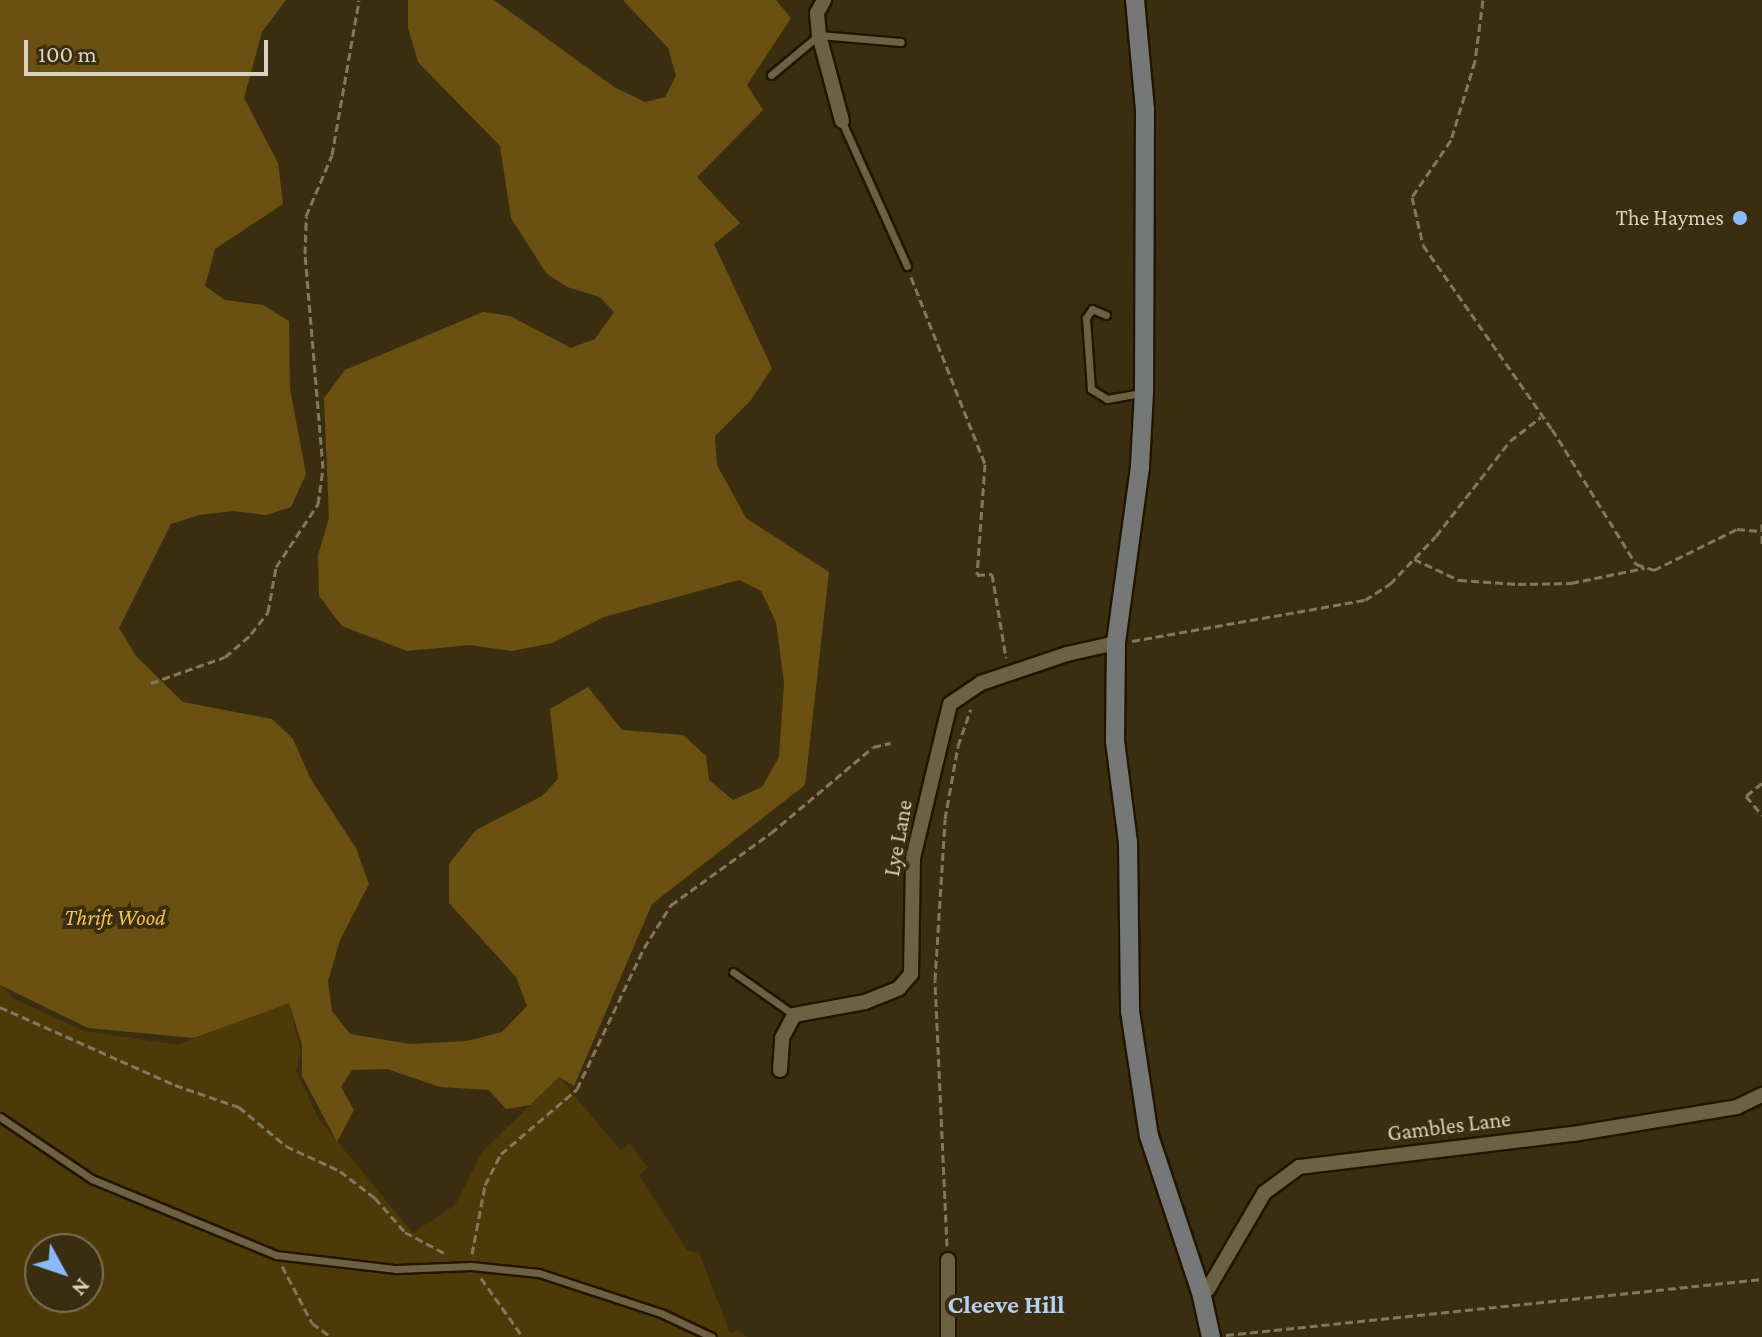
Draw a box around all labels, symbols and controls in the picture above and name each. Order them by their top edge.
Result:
scale bar [28,24,272,74]
text: 100 m [38,40,97,67]
place label: The Haymes [1616,205,1724,231]
marker: The Haymes [1731,209,1749,227]
street label: Lye Lane [878,798,918,878]
park label: Thrift Wood [65,905,165,931]
street label: Gambles Lane [1386,1105,1512,1147]
north arrow [24,1233,104,1313]
text: N [67,1274,96,1301]
district label: Cleeve Hill [947,1289,1065,1321]

